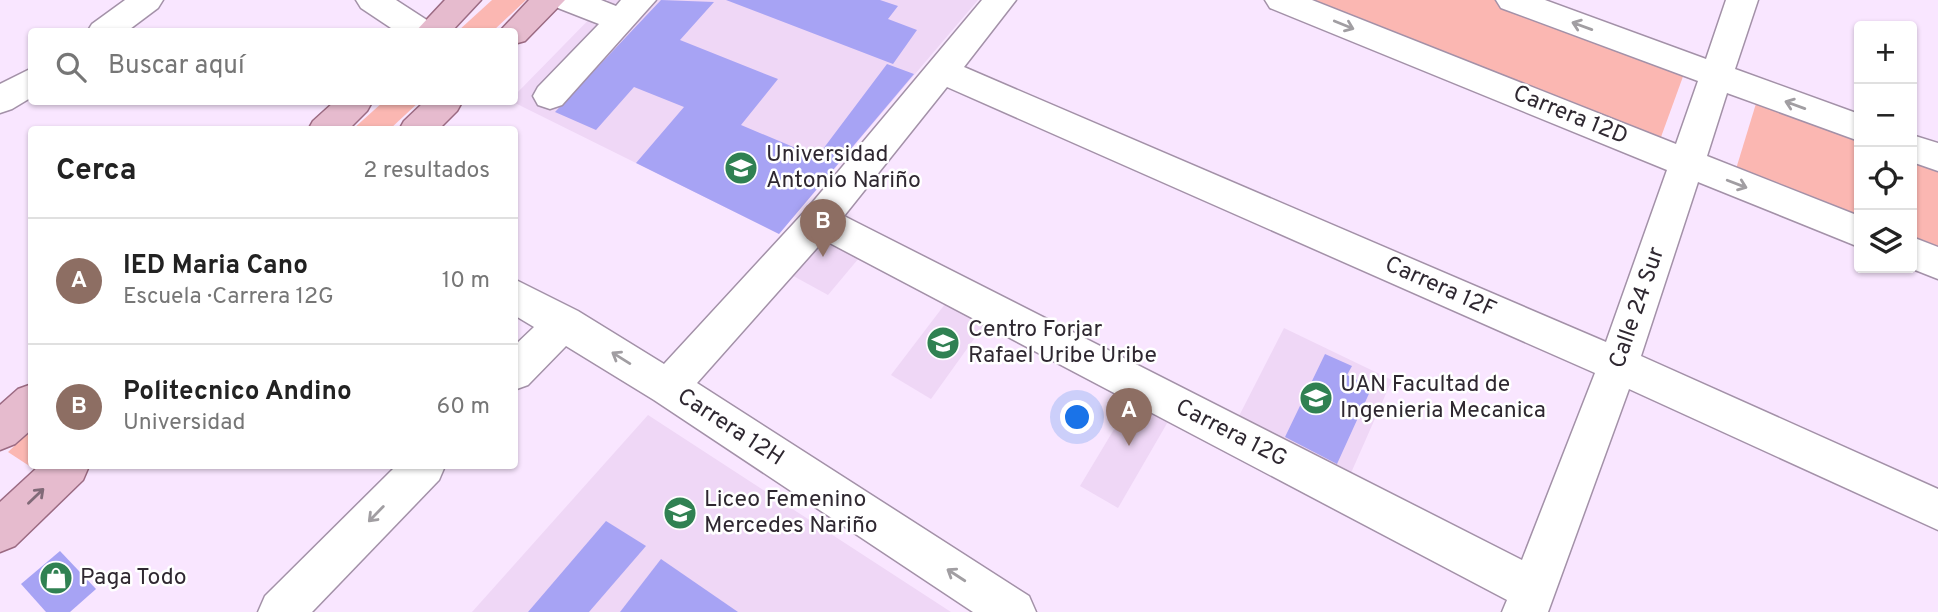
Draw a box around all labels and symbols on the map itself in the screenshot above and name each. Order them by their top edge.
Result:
one-way arrow [1571,19,1593,31]
one-way arrow [1333,20,1355,33]
street label: Carrera 12D [1508,80,1632,152]
one-way arrow [1785,98,1807,110]
place label: Universidad Antonio Nariño [766,141,921,196]
school or university icon: Universidad Antonio Nariño [722,149,760,187]
one-way arrow [1725,179,1747,192]
pin: B [800,199,846,257]
street label: Calle 24 Sur [1604,244,1672,372]
street label: Carrera 12F [1380,251,1500,325]
place label: Centro Forjar Rafael Uribe Uribe [968,316,1157,371]
school or university icon: Centro Forjar Rafael Uribe Uribe [924,324,962,362]
one-way arrow [612,351,631,366]
place label: UAN Facultad de Ingenieria Mecanica [1340,371,1546,426]
school or university icon: UAN Facultad de Ingenieria Mecanica [1297,379,1335,417]
street label: Carrera 12H [671,383,789,473]
pin: A [1106,388,1152,446]
street label: Carrera 12G [1170,393,1292,475]
your location [1060,400,1094,434]
place label: Liceo Femenino Mercedes Nariño [704,486,878,541]
one-way arrow [27,488,45,504]
school or university icon: Liceo Femenino Mercedes Nariño [661,494,699,532]
one-way arrow [368,506,385,523]
shop icon: Paga Todo [37,559,75,597]
place label: Paga Todo [80,564,186,593]
one-way arrow [947,567,966,582]

